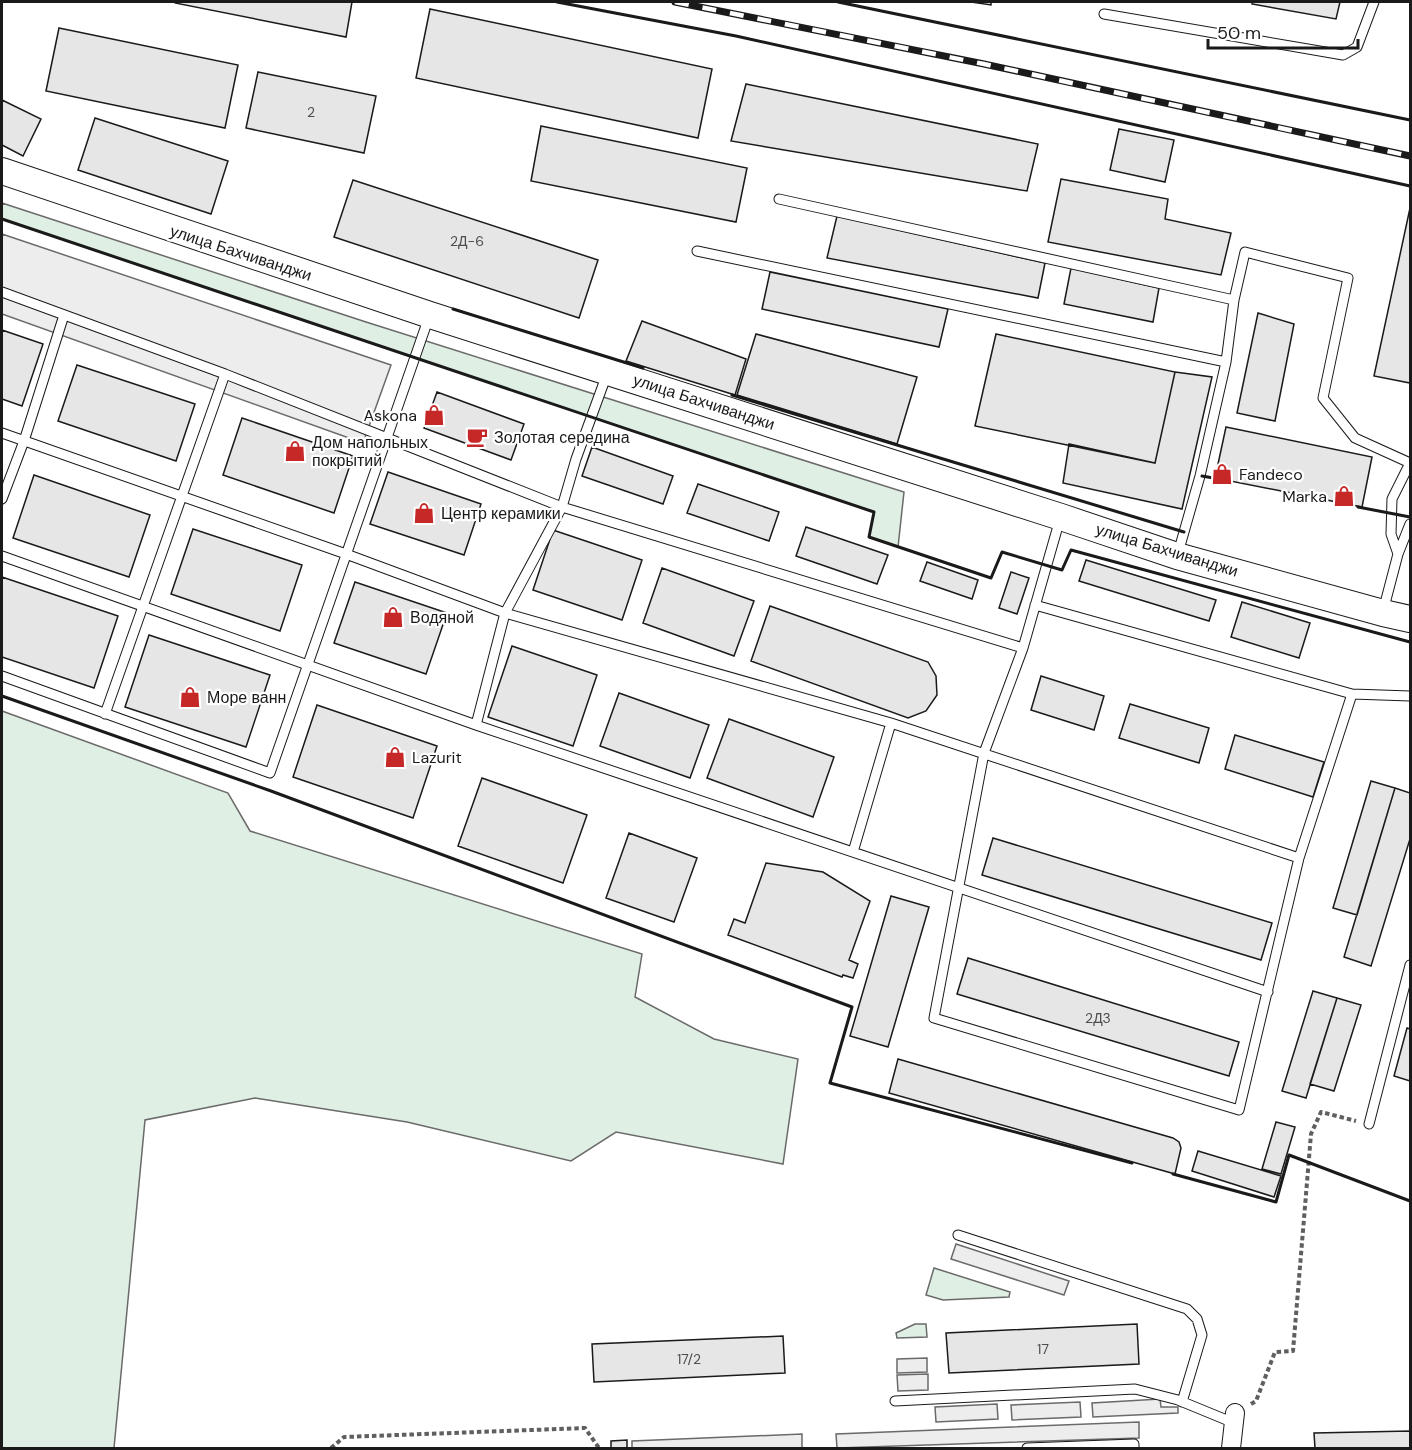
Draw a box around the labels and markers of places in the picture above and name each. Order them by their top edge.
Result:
shop icon: Askona [422,403,446,427]
place label: Askona [363,405,417,426]
cafe icon: Золотая середина [465,425,489,449]
place label: Золотая середина [494,427,630,448]
place label: Дом напольных покрытий [312,432,428,471]
shop icon: Дом напольных покрытий [283,439,307,463]
shop icon: Fandeco [1210,462,1234,486]
place label: Fandeco [1239,464,1303,485]
shop icon: Marka [1332,484,1356,508]
place label: Marka [1282,486,1327,507]
shop icon: Центр керамики [412,501,436,525]
place label: Центр керамики [441,503,561,524]
shop icon: Водяной [381,605,405,629]
place label: Водяной [410,607,474,628]
shop icon: Море ванн [178,685,202,709]
place label: Море ванн [207,687,286,708]
shop icon: Lazurit [383,745,407,769]
place label: Lazurit [412,747,462,768]

